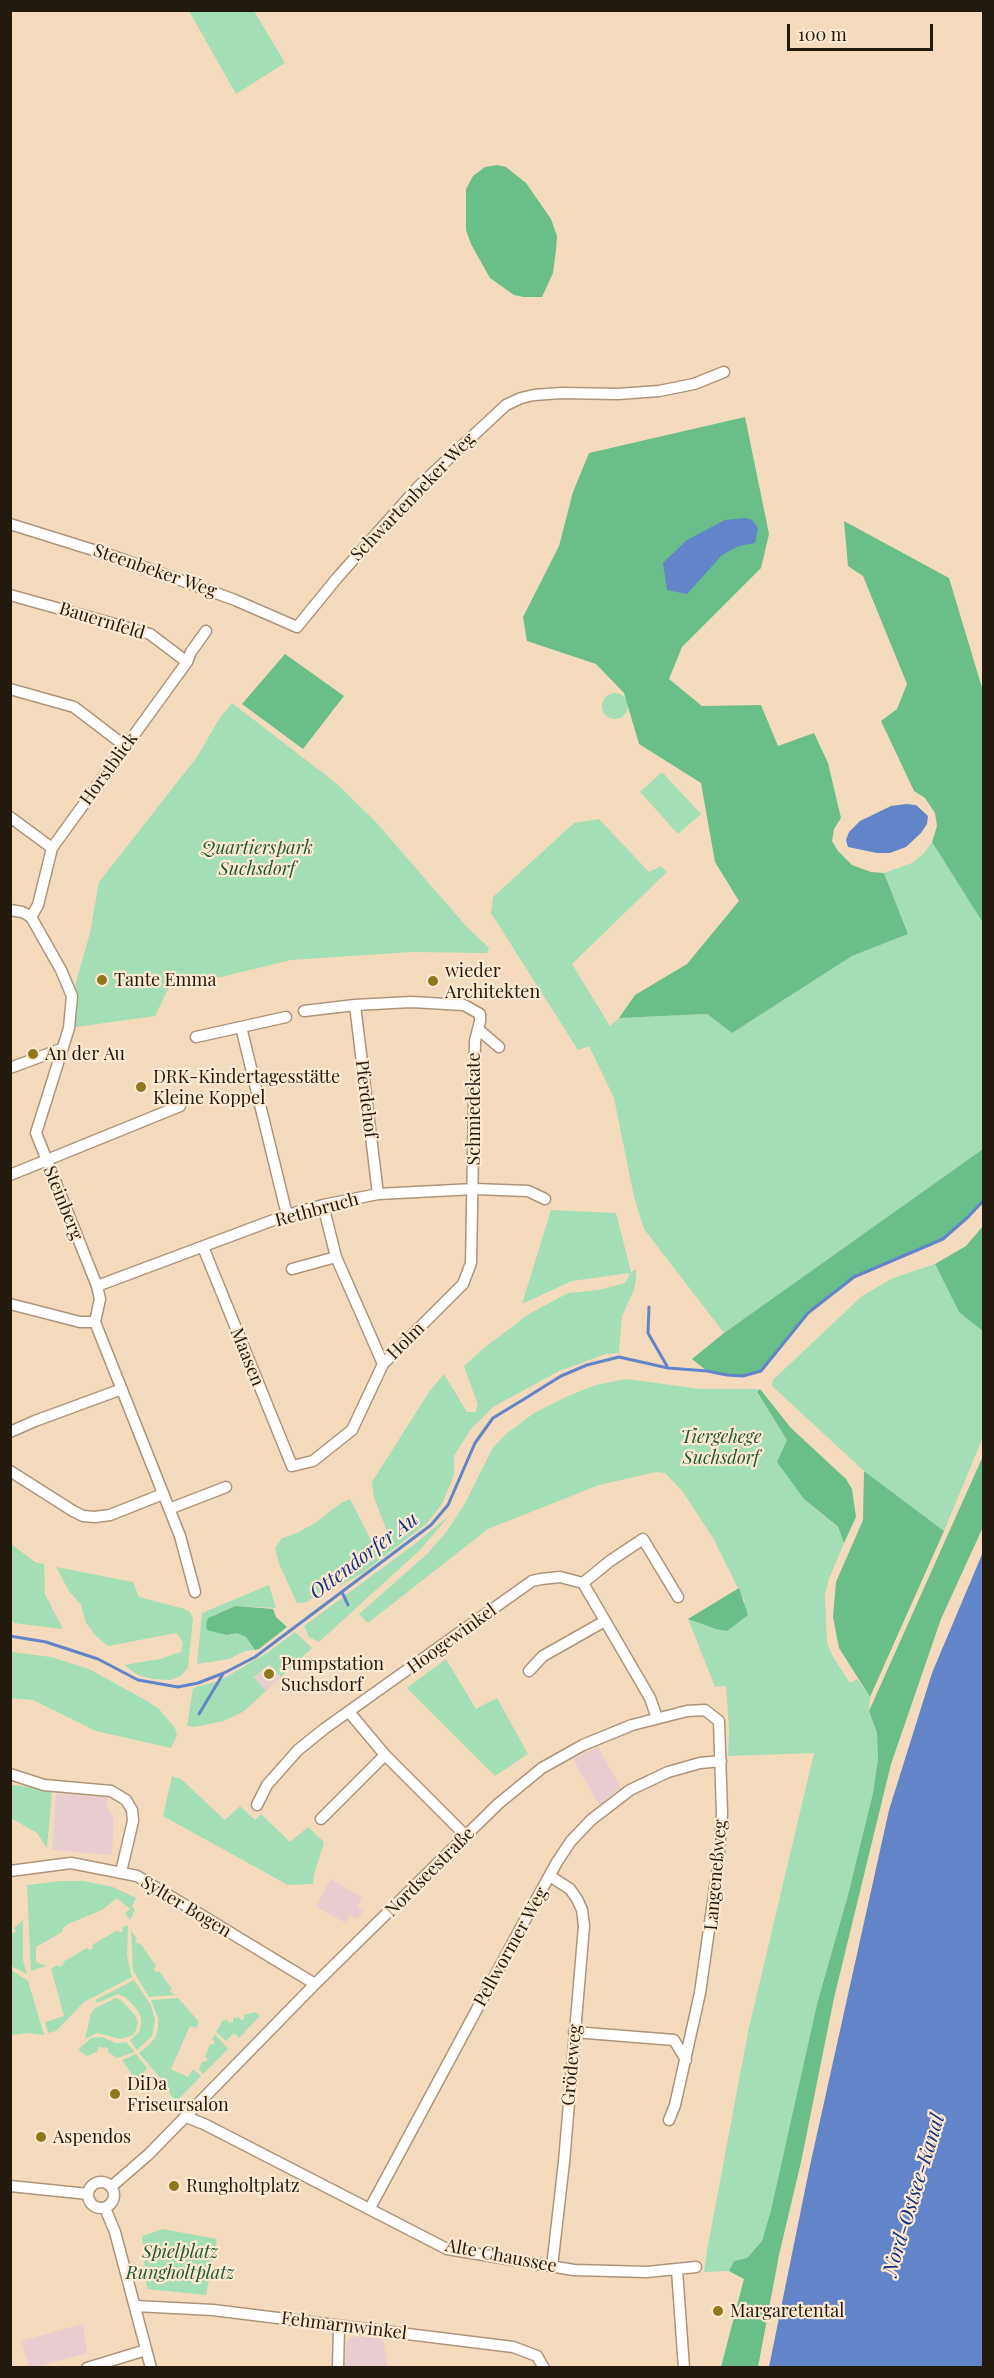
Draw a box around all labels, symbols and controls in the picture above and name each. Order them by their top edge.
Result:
scale bar [790,12,936,50]
text: 100 m [798,22,847,46]
street label: Schwartenbeker Weg [346,428,480,566]
street label: Steenbeker Weg [91,540,219,602]
street label: Bauernfeld [56,598,148,644]
street label: Horstblick [75,728,143,810]
park label: Quartierspark Suchsdorf [201,837,313,880]
place label: wieder Architekten [445,960,540,1002]
place label: Tante Emma [114,969,216,991]
marker: Tante Emma [95,973,109,987]
marker: wieder Architekten [426,974,440,988]
place label: An der Au [45,1043,125,1065]
marker: An der Au [26,1047,40,1061]
street label: Schmiedekate [463,1052,485,1166]
street label: Pferdehof [350,1059,382,1139]
place label: DRK-Kindertagesstätte Kleine Koppel [153,1066,340,1108]
marker: DRK-Kindertagesstätte Kleine Koppel [134,1080,148,1094]
street label: Steinberg [38,1163,88,1243]
street label: Rethbruch [273,1188,361,1232]
street label: Holm [383,1318,429,1364]
street label: Maasen [225,1324,269,1390]
park label: Tiergehege Suchsdorf [681,1426,761,1468]
water label: Ottendorfer Au [305,1507,423,1605]
street label: Hoogewinkel [403,1599,501,1679]
place label: Pumpstation Suchsdorf [281,1653,384,1696]
marker: Pumpstation Suchsdorf [262,1667,276,1681]
street label: Langeneßweg [700,1819,732,1931]
street label: Nordseestraße [381,1823,479,1921]
street label: Sylter Bogen [137,1872,235,1942]
street label: Pellwormer Weg [469,1884,553,2010]
street label: Grödeweg [558,2023,586,2107]
place label: DiDa Friseursalon [127,2073,229,2116]
marker: DiDa Friseursalon [108,2087,122,2101]
water label: Nord-Ostsee-Kanal [878,2111,950,2279]
place label: Aspendos [53,2126,131,2148]
marker: Aspendos [34,2130,48,2144]
place label: Rungholtplatz [186,2175,299,2197]
marker: Rungholtplatz [167,2179,181,2193]
street label: Alte Chaussee [443,2235,559,2277]
park label: Spielplatz Rungholtplatz [126,2241,234,2284]
place label: Margaretental [730,2300,844,2322]
marker: Margaretental [711,2304,725,2318]
street label: Fehmarnwinkel [280,2308,408,2344]

